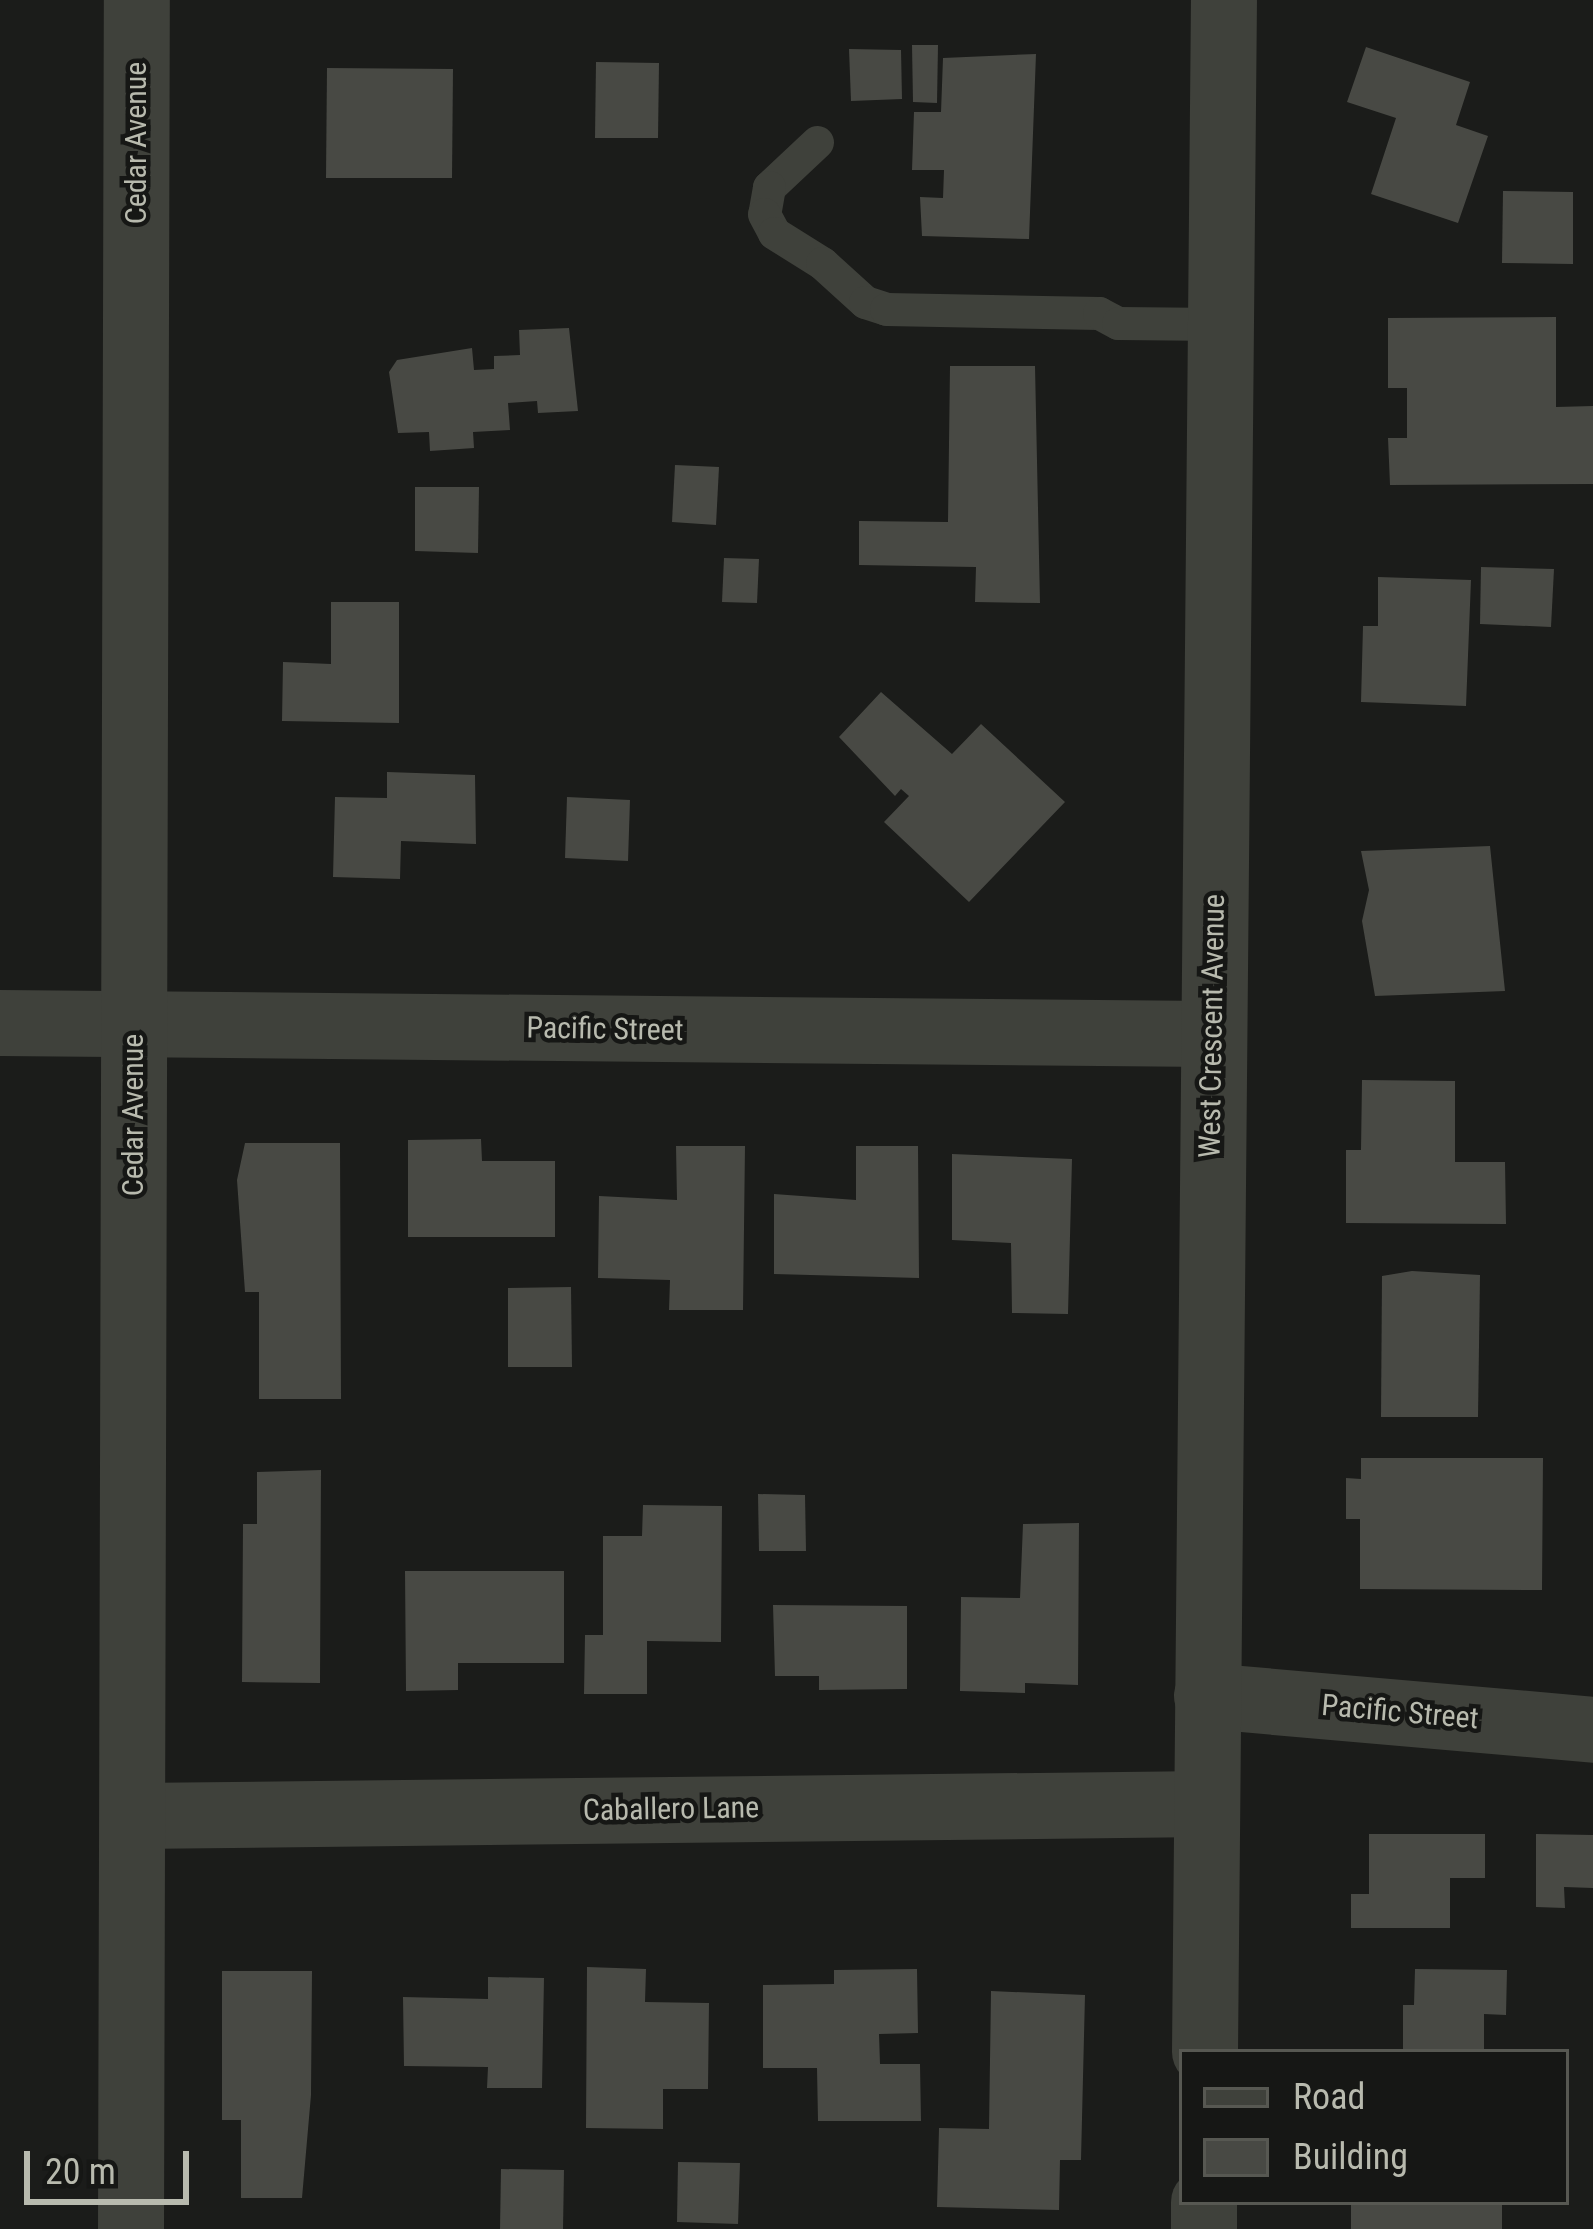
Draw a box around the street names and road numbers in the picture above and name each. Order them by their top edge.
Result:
street label: Cedar Avenue [118,62,154,224]
street label: West Crescent Avenue [1192,894,1232,1158]
street label: Pacific Street [526,1010,684,1048]
street label: Cedar Avenue [115,1034,151,1196]
street label: Pacific Street [1320,1687,1480,1737]
street label: Caballero Lane [583,1789,759,1829]

